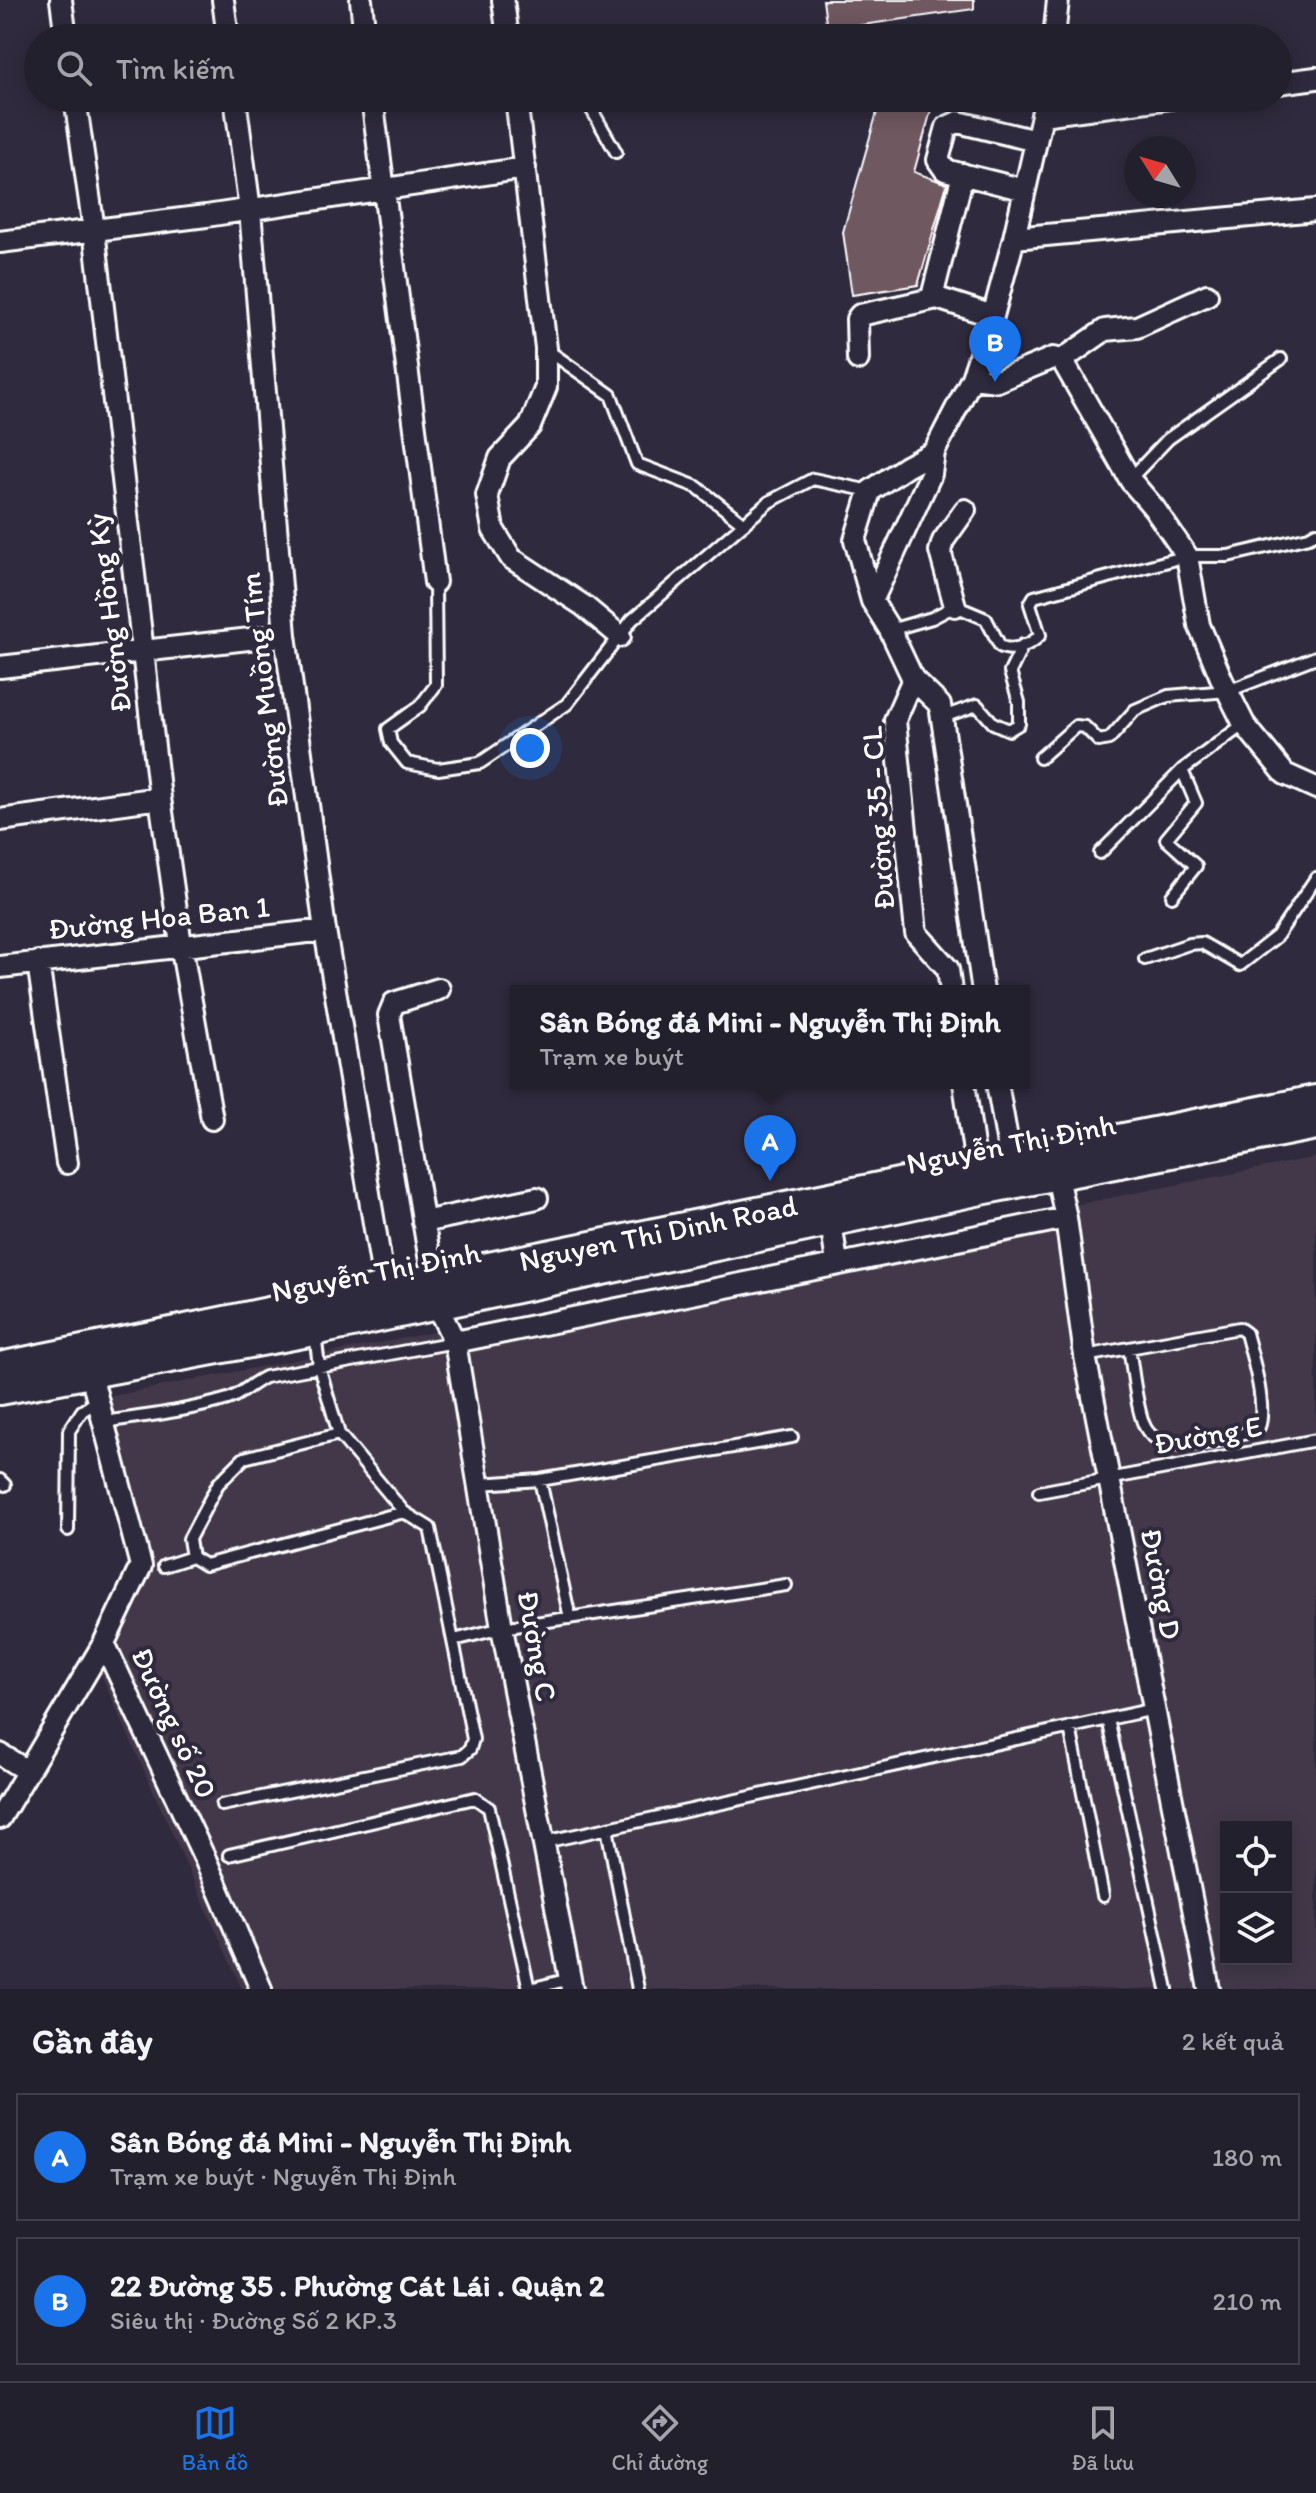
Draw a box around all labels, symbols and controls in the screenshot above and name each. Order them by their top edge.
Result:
search box [24,24,1292,112]
icon: search [52,46,96,90]
text: Tìm kiếm [116,50,235,87]
north arrow [1124,136,1196,208]
pin: B [969,316,1021,382]
street label: Đường Hồng Kỳ [78,511,139,715]
street label: Đường Muồng Tím [231,570,296,810]
street label: Đường 35 - CL [853,725,902,911]
your location [510,728,550,768]
street label: Đường Hoa Ban 1 [47,887,271,948]
popup [510,985,1030,1089]
text: Sân Bóng đá Mini - Nguyễn Thị Định [539,1003,1001,1040]
text: Trạm xe buýt [539,1040,684,1072]
street label: Nguyễn Thị Định [903,1105,1119,1182]
pin: A [744,1115,796,1181]
street label: Nguyen Thi Dinh Road [516,1186,801,1279]
street label: Nguyễn Thị Định [268,1233,484,1310]
street label: Đường E [1151,1407,1265,1462]
street label: Đường D [1133,1525,1190,1643]
street label: Đường C [510,1588,565,1704]
street label: Đường số 20 [123,1641,226,1804]
map controls [1220,1821,1292,1965]
button: locate [1220,1821,1292,1893]
button: layers [1220,1893,1292,1965]
text: Gần đây [32,2021,153,2062]
text: 2 kết quả [1182,2025,1284,2057]
text: Sân Bóng đá Mini - Nguyễn Thị Định [110,2123,571,2160]
text: A [52,2141,68,2173]
text: 180 m [1212,2141,1282,2173]
text: Trạm xe buýt · Nguyễn Thị Định [110,2160,456,2192]
text: 22 Đường 35 . Phường Cát Lái . Quận 2 [110,2267,605,2304]
text: B [52,2285,68,2317]
text: 210 m [1213,2285,1282,2317]
text: Siêu thị · Đường Số 2 KP.3 [110,2304,397,2336]
tab: Bản đồ [182,2401,248,2476]
tab: Chỉ đường [612,2401,708,2476]
tab: Đã lưu [1072,2401,1134,2476]

